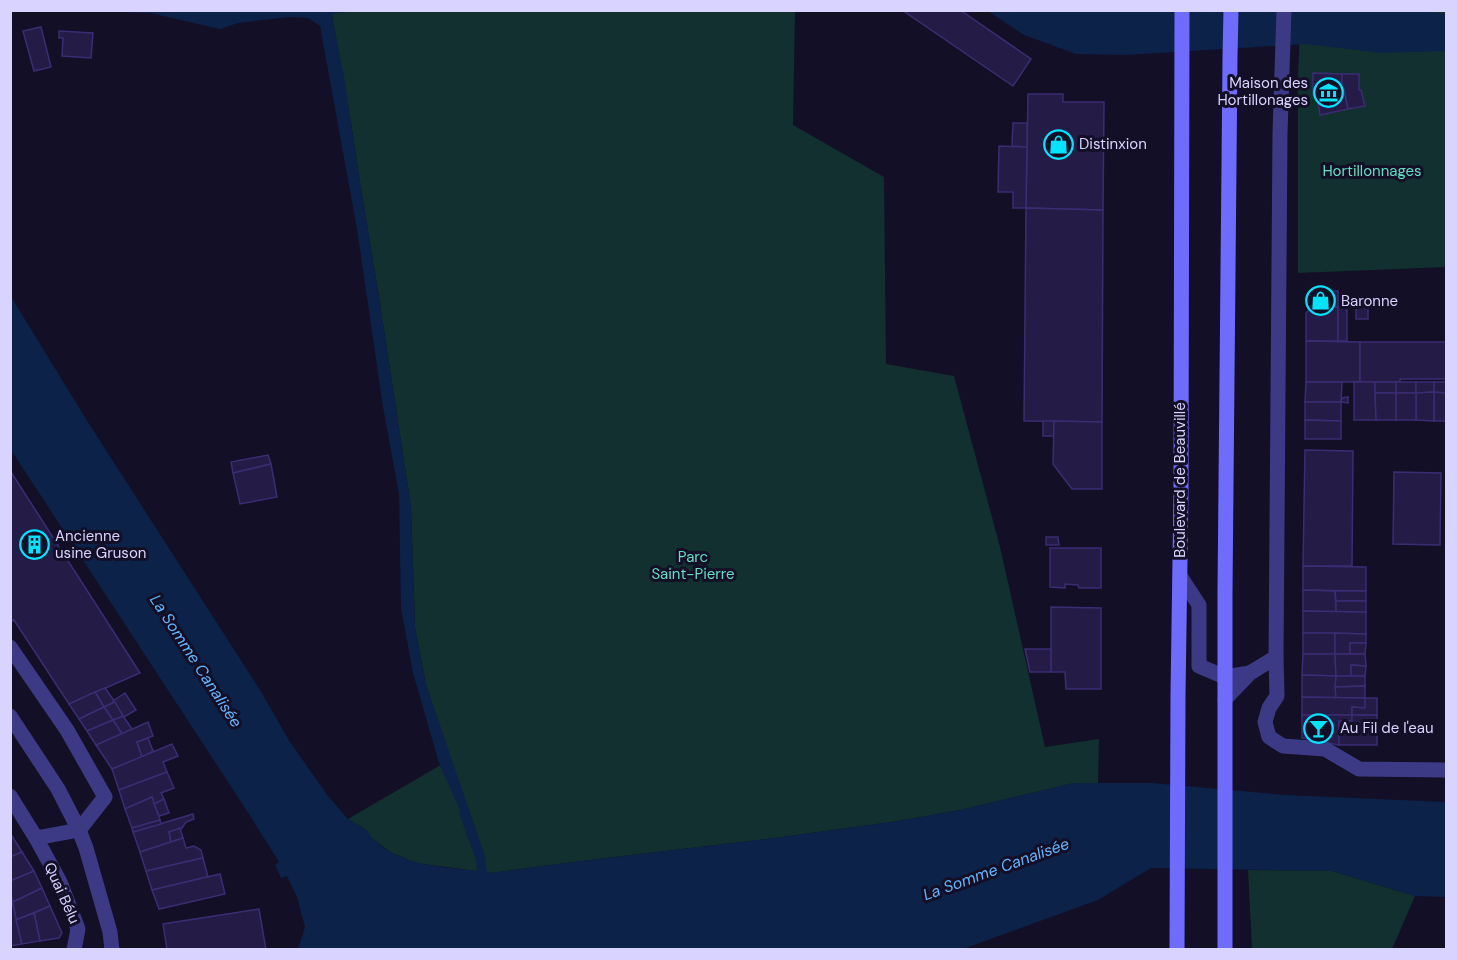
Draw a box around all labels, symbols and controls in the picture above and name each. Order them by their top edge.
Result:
place label: Maison des Hortillonages [1217,73,1308,110]
museum icon: Maison des Hortillonages [1313,76,1345,108]
shop icon: Distinxion [1042,128,1074,160]
place label: Distinxion [1079,134,1147,154]
park label: Hortillonnages [1322,161,1422,181]
shop icon: Baronne [1304,285,1336,317]
place label: Baronne [1341,291,1398,311]
street label: Boulevard de Beauvillé [1170,402,1190,558]
place label: Ancienne usine Gruson [55,526,146,563]
building icon: Ancienne usine Gruson [18,529,50,561]
park label: Parc Saint-Pierre [651,547,735,584]
water label: La Somme Canalisée [145,591,247,731]
bar icon: Au Fil de l'eau [1303,712,1335,744]
place label: Au Fil de l'eau [1340,718,1434,738]
water label: La Somme Canalisée [920,833,1072,905]
street label: Quai Bélu [40,859,84,927]

